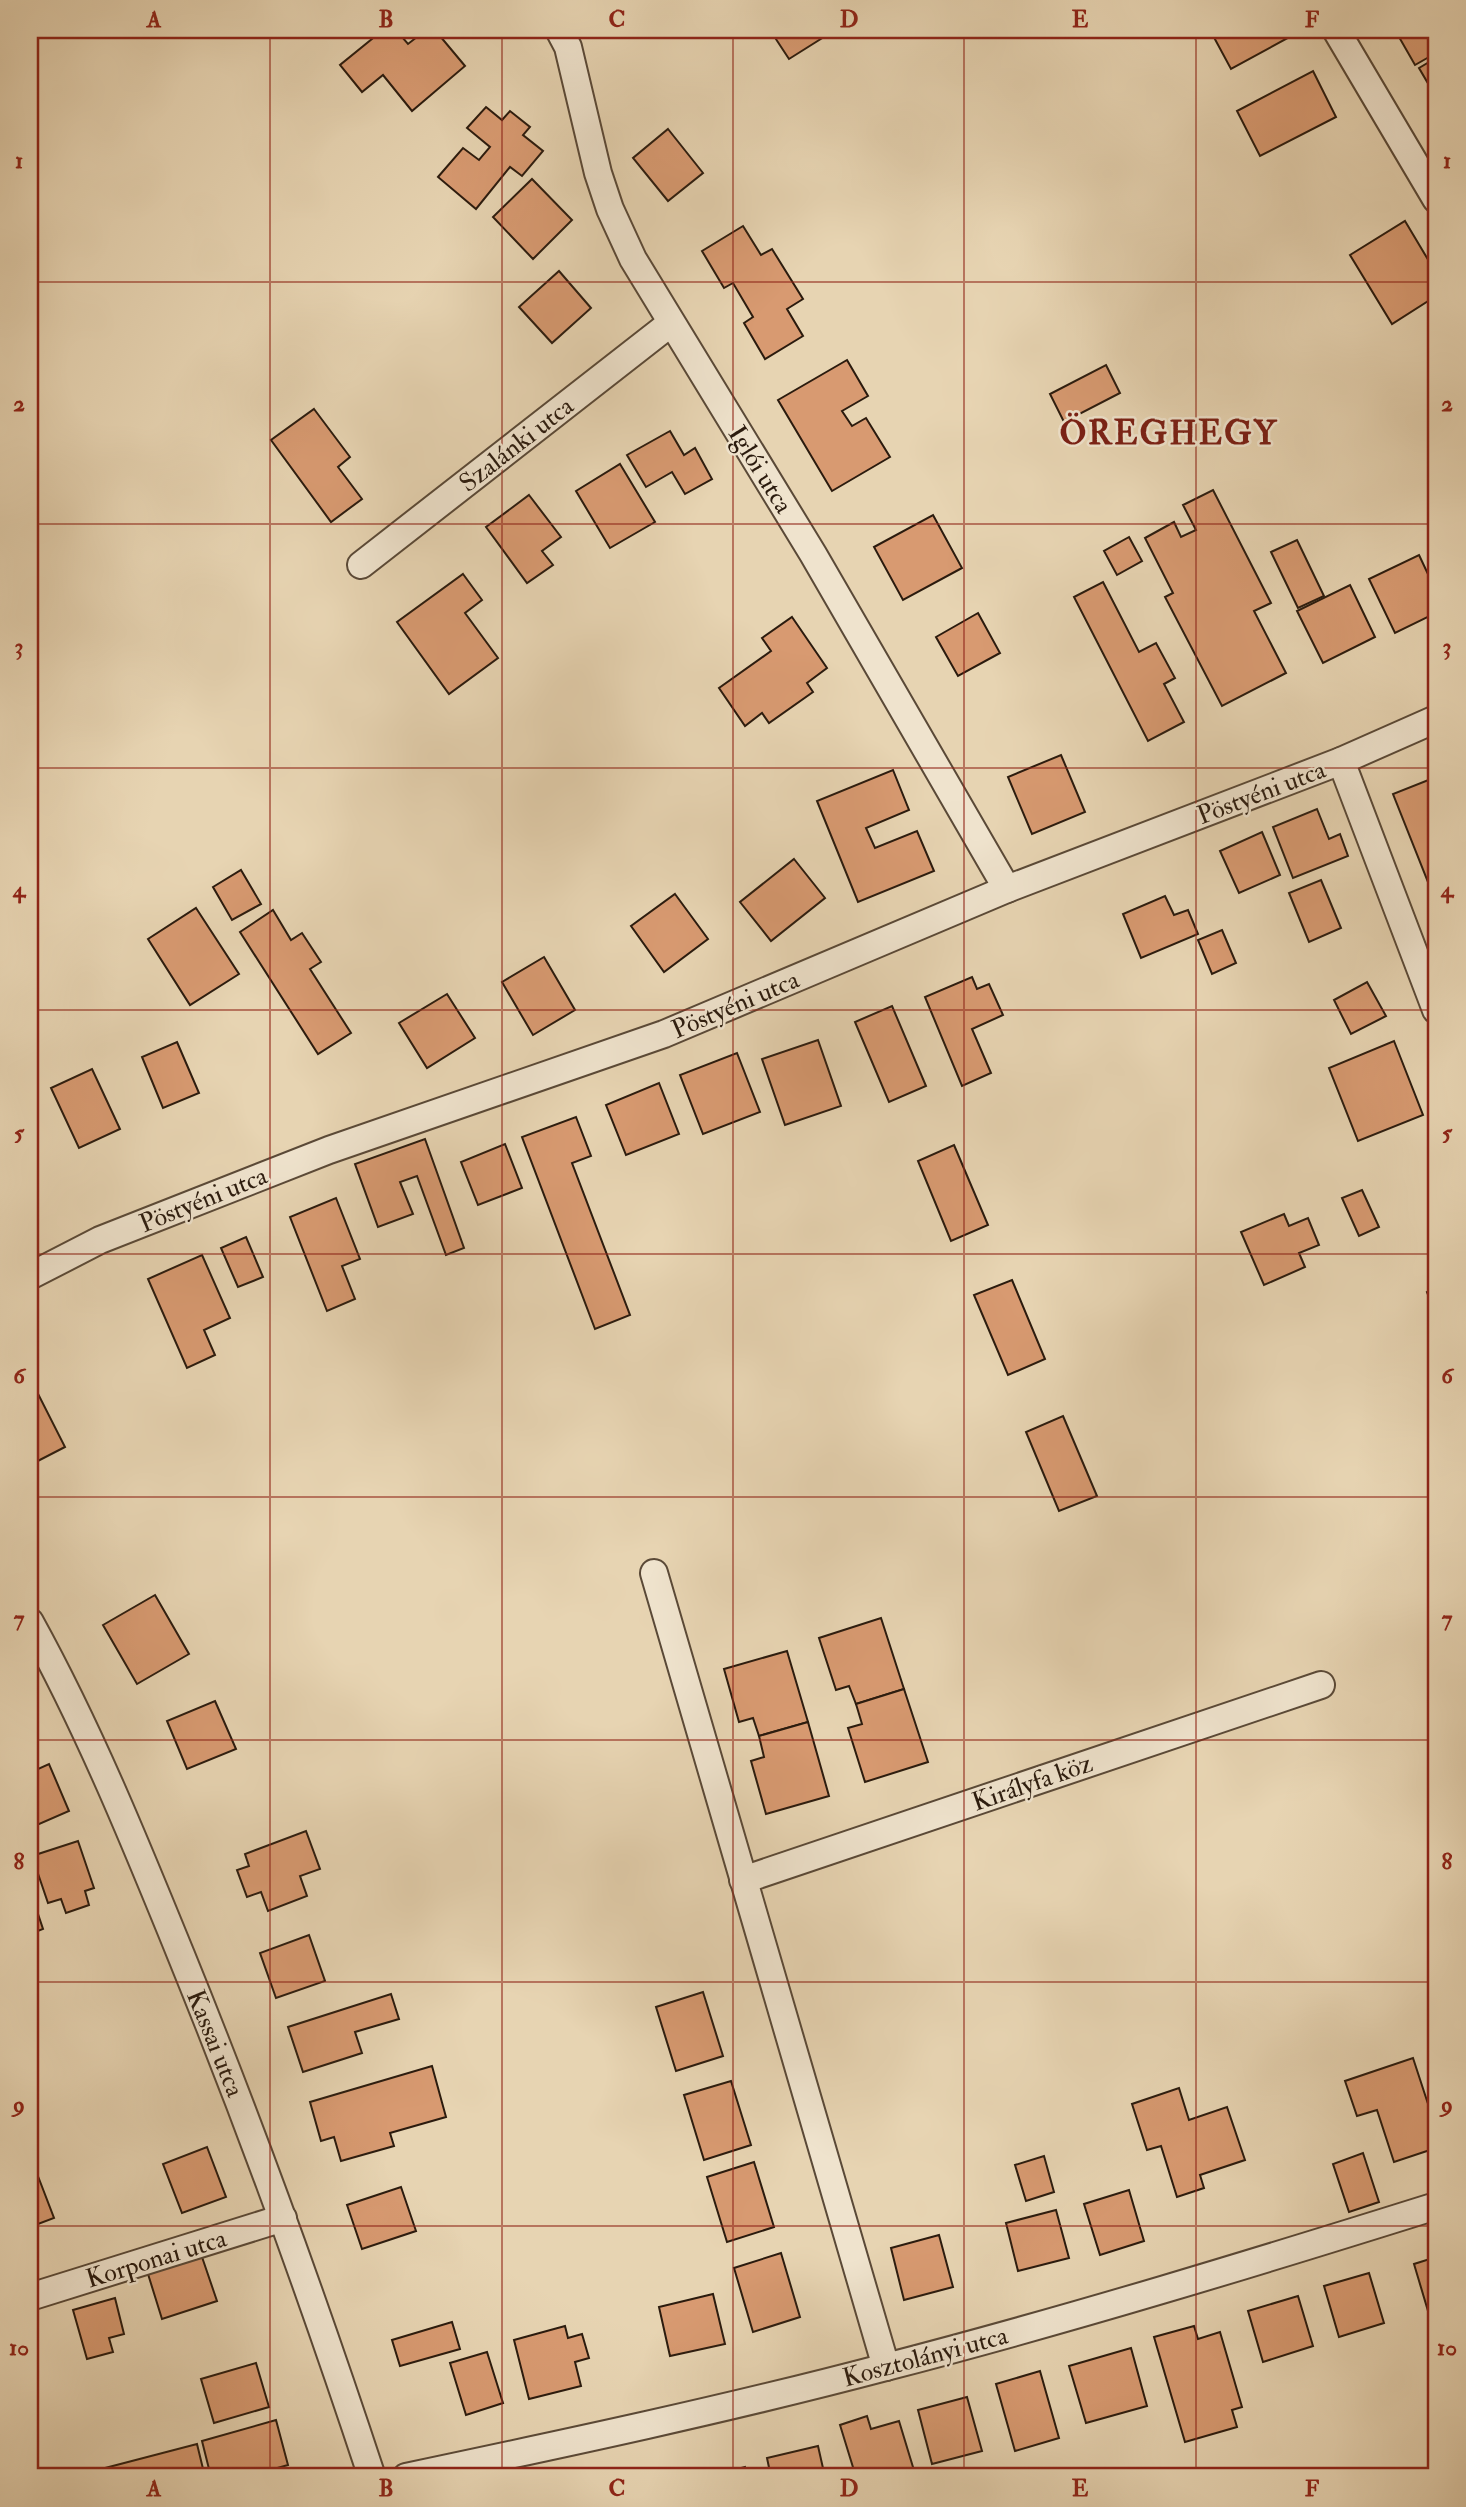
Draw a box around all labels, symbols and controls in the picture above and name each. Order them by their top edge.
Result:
text: A [146,5,162,34]
text: B [378,5,394,34]
text: C [609,5,625,34]
text: D [840,5,858,34]
text: E [1072,5,1089,34]
text: F [1305,5,1320,34]
text: 1 [15,146,23,175]
text: 1 [1443,146,1451,175]
text: 2 [13,389,25,418]
text: 2 [1441,389,1453,418]
street label: Szalánki utca [453,390,580,499]
district label: ÖREGHEGY [1060,412,1278,454]
street label: Iglói utca [721,420,800,520]
text: 3 [15,632,23,661]
text: 3 [1443,632,1451,661]
street label: Pöstyéni utca [1193,754,1330,832]
text: 4 [12,875,27,904]
text: 4 [1440,875,1455,904]
street label: Pöstyéni utca [667,964,804,1046]
text: 5 [14,1118,25,1147]
text: 5 [1442,1118,1453,1147]
street label: Pöstyéni utca [135,1160,272,1240]
text: 6 [13,1361,27,1390]
text: 6 [1441,1361,1455,1390]
text: 7 [14,1604,25,1633]
text: 7 [1442,1604,1453,1633]
street label: Királyfa köz [968,1747,1097,1818]
text: 8 [14,1847,25,1876]
text: 8 [1442,1847,1453,1876]
street label: Kassai utca [179,1985,251,2102]
text: 9 [11,2090,25,2119]
text: 9 [1439,2090,1453,2119]
street label: Korponai utca [82,2222,231,2296]
street label: Kosztolányi utca [839,2319,1012,2394]
text: 10 [9,2333,29,2362]
text: 10 [1437,2333,1457,2362]
text: A [146,2474,162,2503]
text: B [378,2474,394,2503]
text: C [609,2474,625,2503]
text: D [840,2474,858,2503]
text: E [1072,2474,1089,2503]
text: F [1305,2474,1320,2503]

